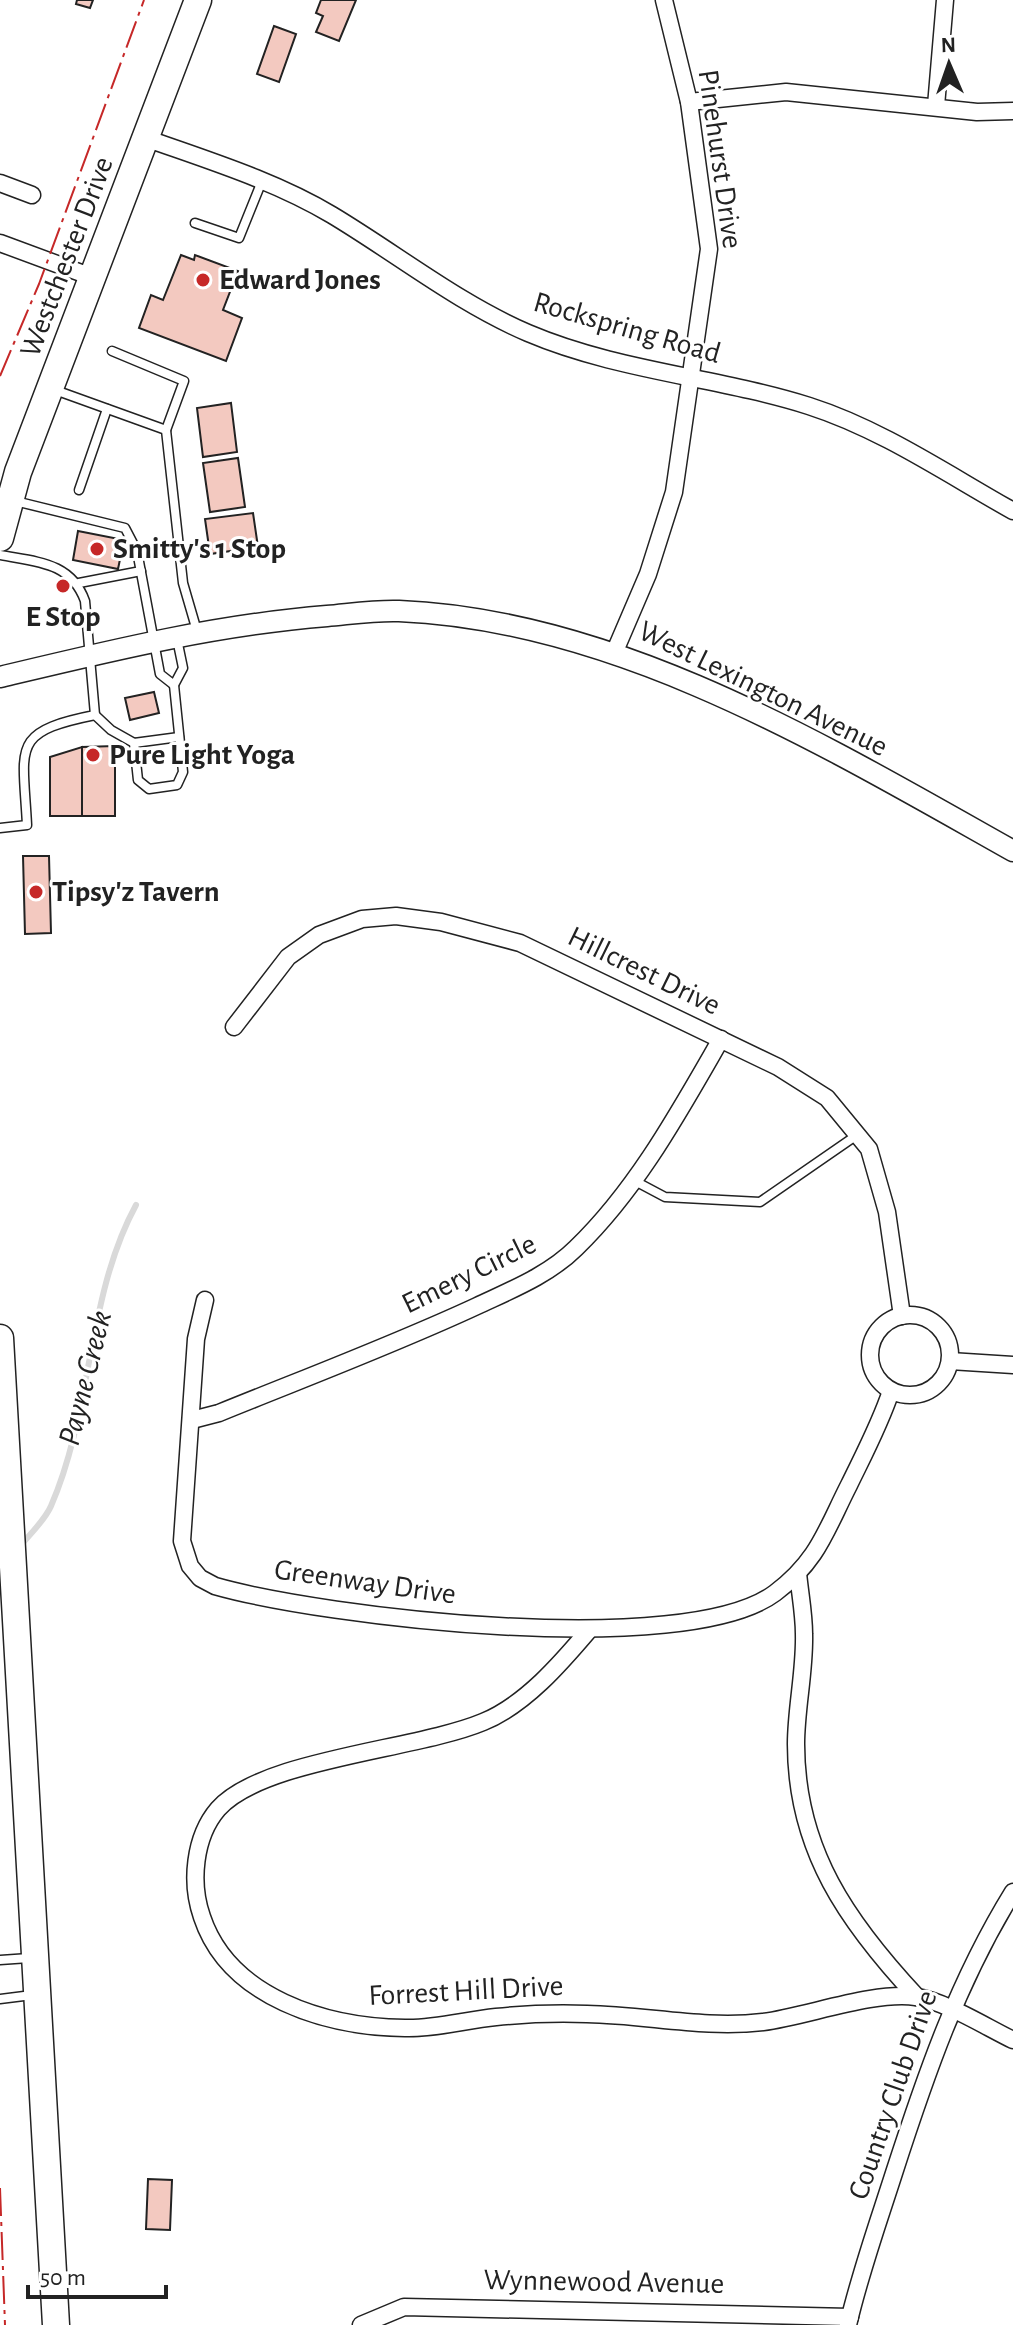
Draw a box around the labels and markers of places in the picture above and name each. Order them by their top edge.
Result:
place label: Edward Jones [219,265,381,295]
marker: Edward Jones [194,271,212,289]
place label: Smitty's 1 Stop [113,534,286,564]
marker: Smitty's 1 Stop [88,540,106,558]
marker: E Stop [54,577,72,595]
place label: E Stop [25,602,101,632]
place label: Pure Light Yoga [109,740,295,770]
marker: Pure Light Yoga [84,746,102,764]
place label: Tipsy'z Tavern [52,877,220,907]
marker: Tipsy'z Tavern [27,883,45,901]

